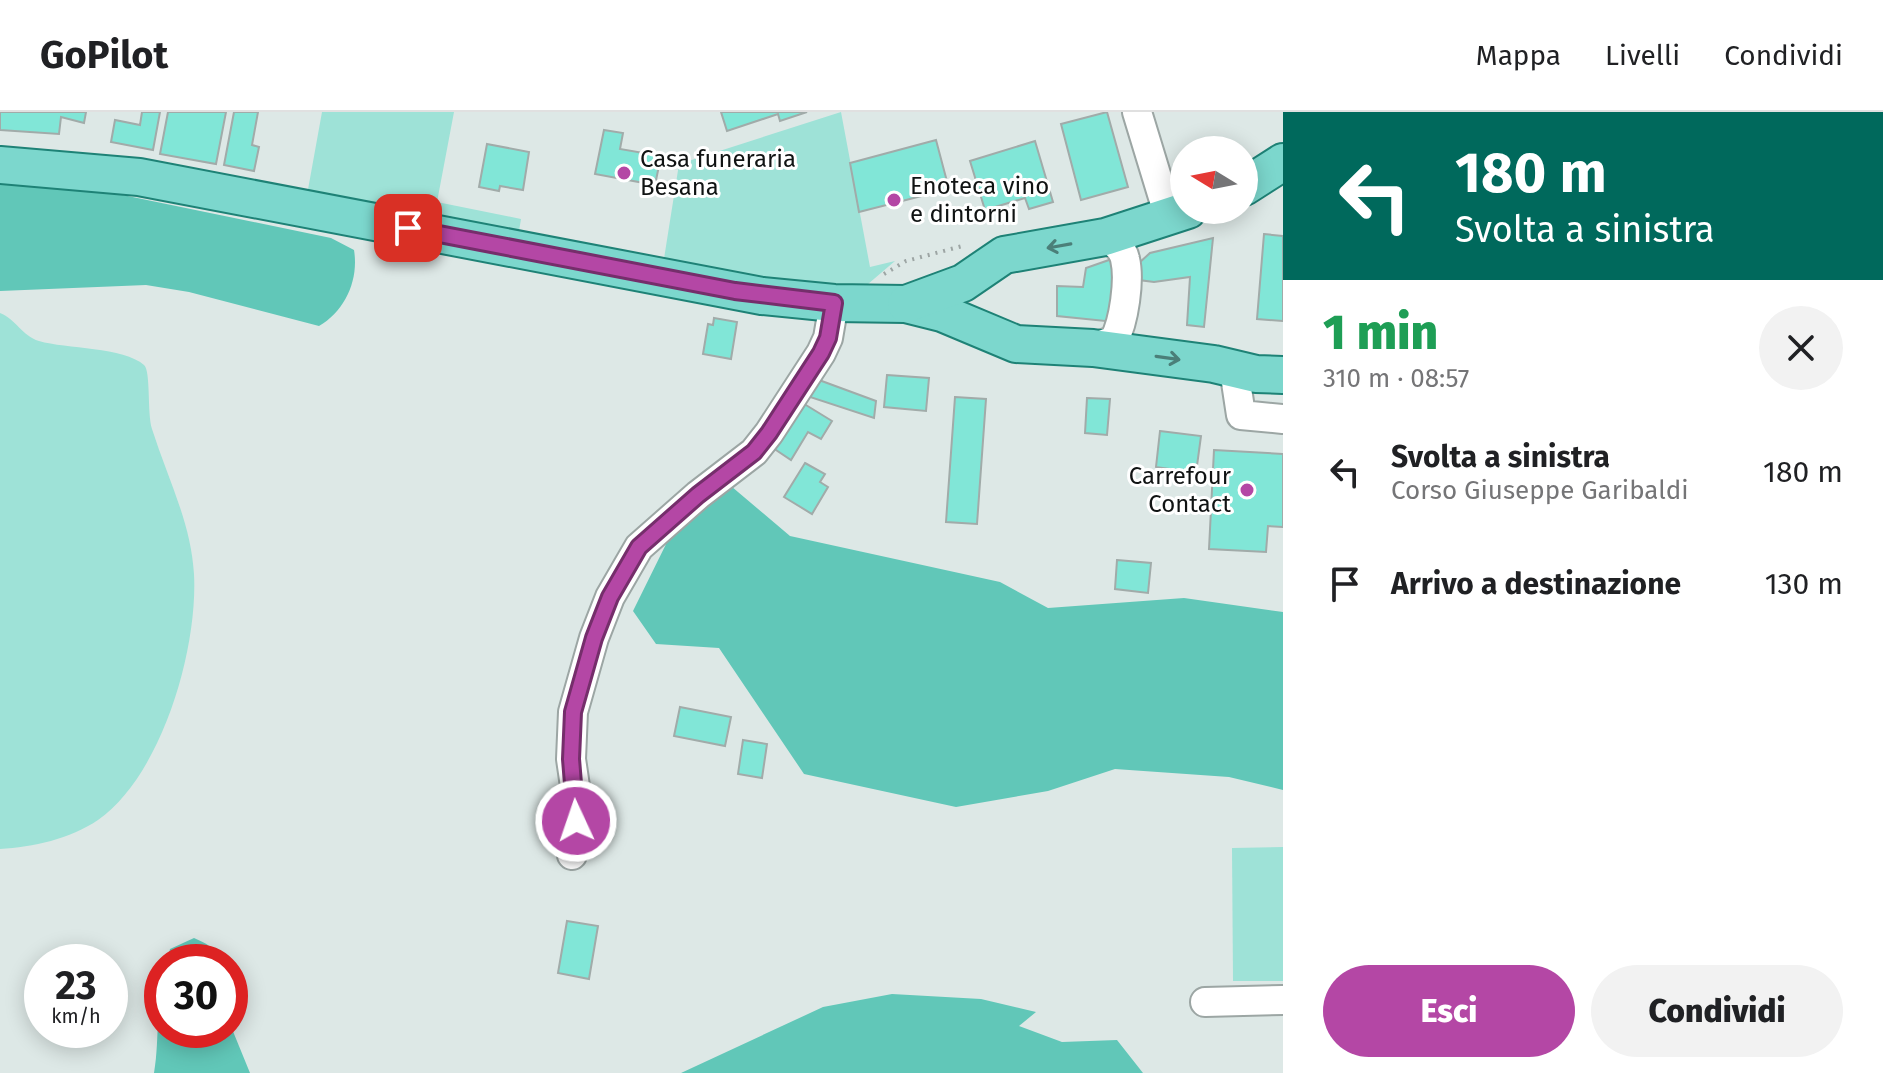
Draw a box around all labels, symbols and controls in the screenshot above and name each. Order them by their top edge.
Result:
text: GoPilot [40,32,168,78]
text: Mappa [1476,39,1561,72]
text: Livelli [1605,39,1680,72]
text: Condividi [1724,39,1843,72]
north arrow [1170,136,1258,224]
map controls [1170,136,1258,224]
text: 180 m [1455,140,1607,207]
icon: left [1323,144,1427,248]
place label: Casa funeraria Besana [640,145,796,201]
marker: Casa funeraria Besana [615,164,633,182]
place label: Enoteca vino e dintorni [910,172,1049,228]
marker: Enoteca vino e dintorni [885,191,903,209]
pin [374,194,442,262]
icon: arrive [386,206,430,250]
text: Svolta a sinistra [1455,208,1715,252]
one-way arrow [1047,239,1072,254]
text: 1 min [1323,304,1438,362]
button: close [1759,306,1843,390]
one-way arrow [1154,350,1180,365]
text: 310 m · 08:57 [1323,363,1469,394]
text: Svolta a sinistra [1391,439,1610,475]
icon: left [1323,450,1367,494]
text: 180 m [1763,454,1843,490]
place label: Carrefour Contact [1129,462,1232,518]
text: Corso Giuseppe Garibaldi [1391,475,1689,506]
marker: Carrefour Contact [1238,481,1256,499]
icon: arrive [1323,562,1367,606]
text: Arrivo a destinazione [1391,566,1681,602]
text: 130 m [1765,566,1843,602]
position arrow [534,779,618,863]
speed limit sign: 30 [144,944,248,1048]
text: 23 [55,962,97,1010]
button: Esci [1323,965,1575,1057]
button: Condividi [1591,965,1843,1057]
text: km/h [51,1004,101,1028]

